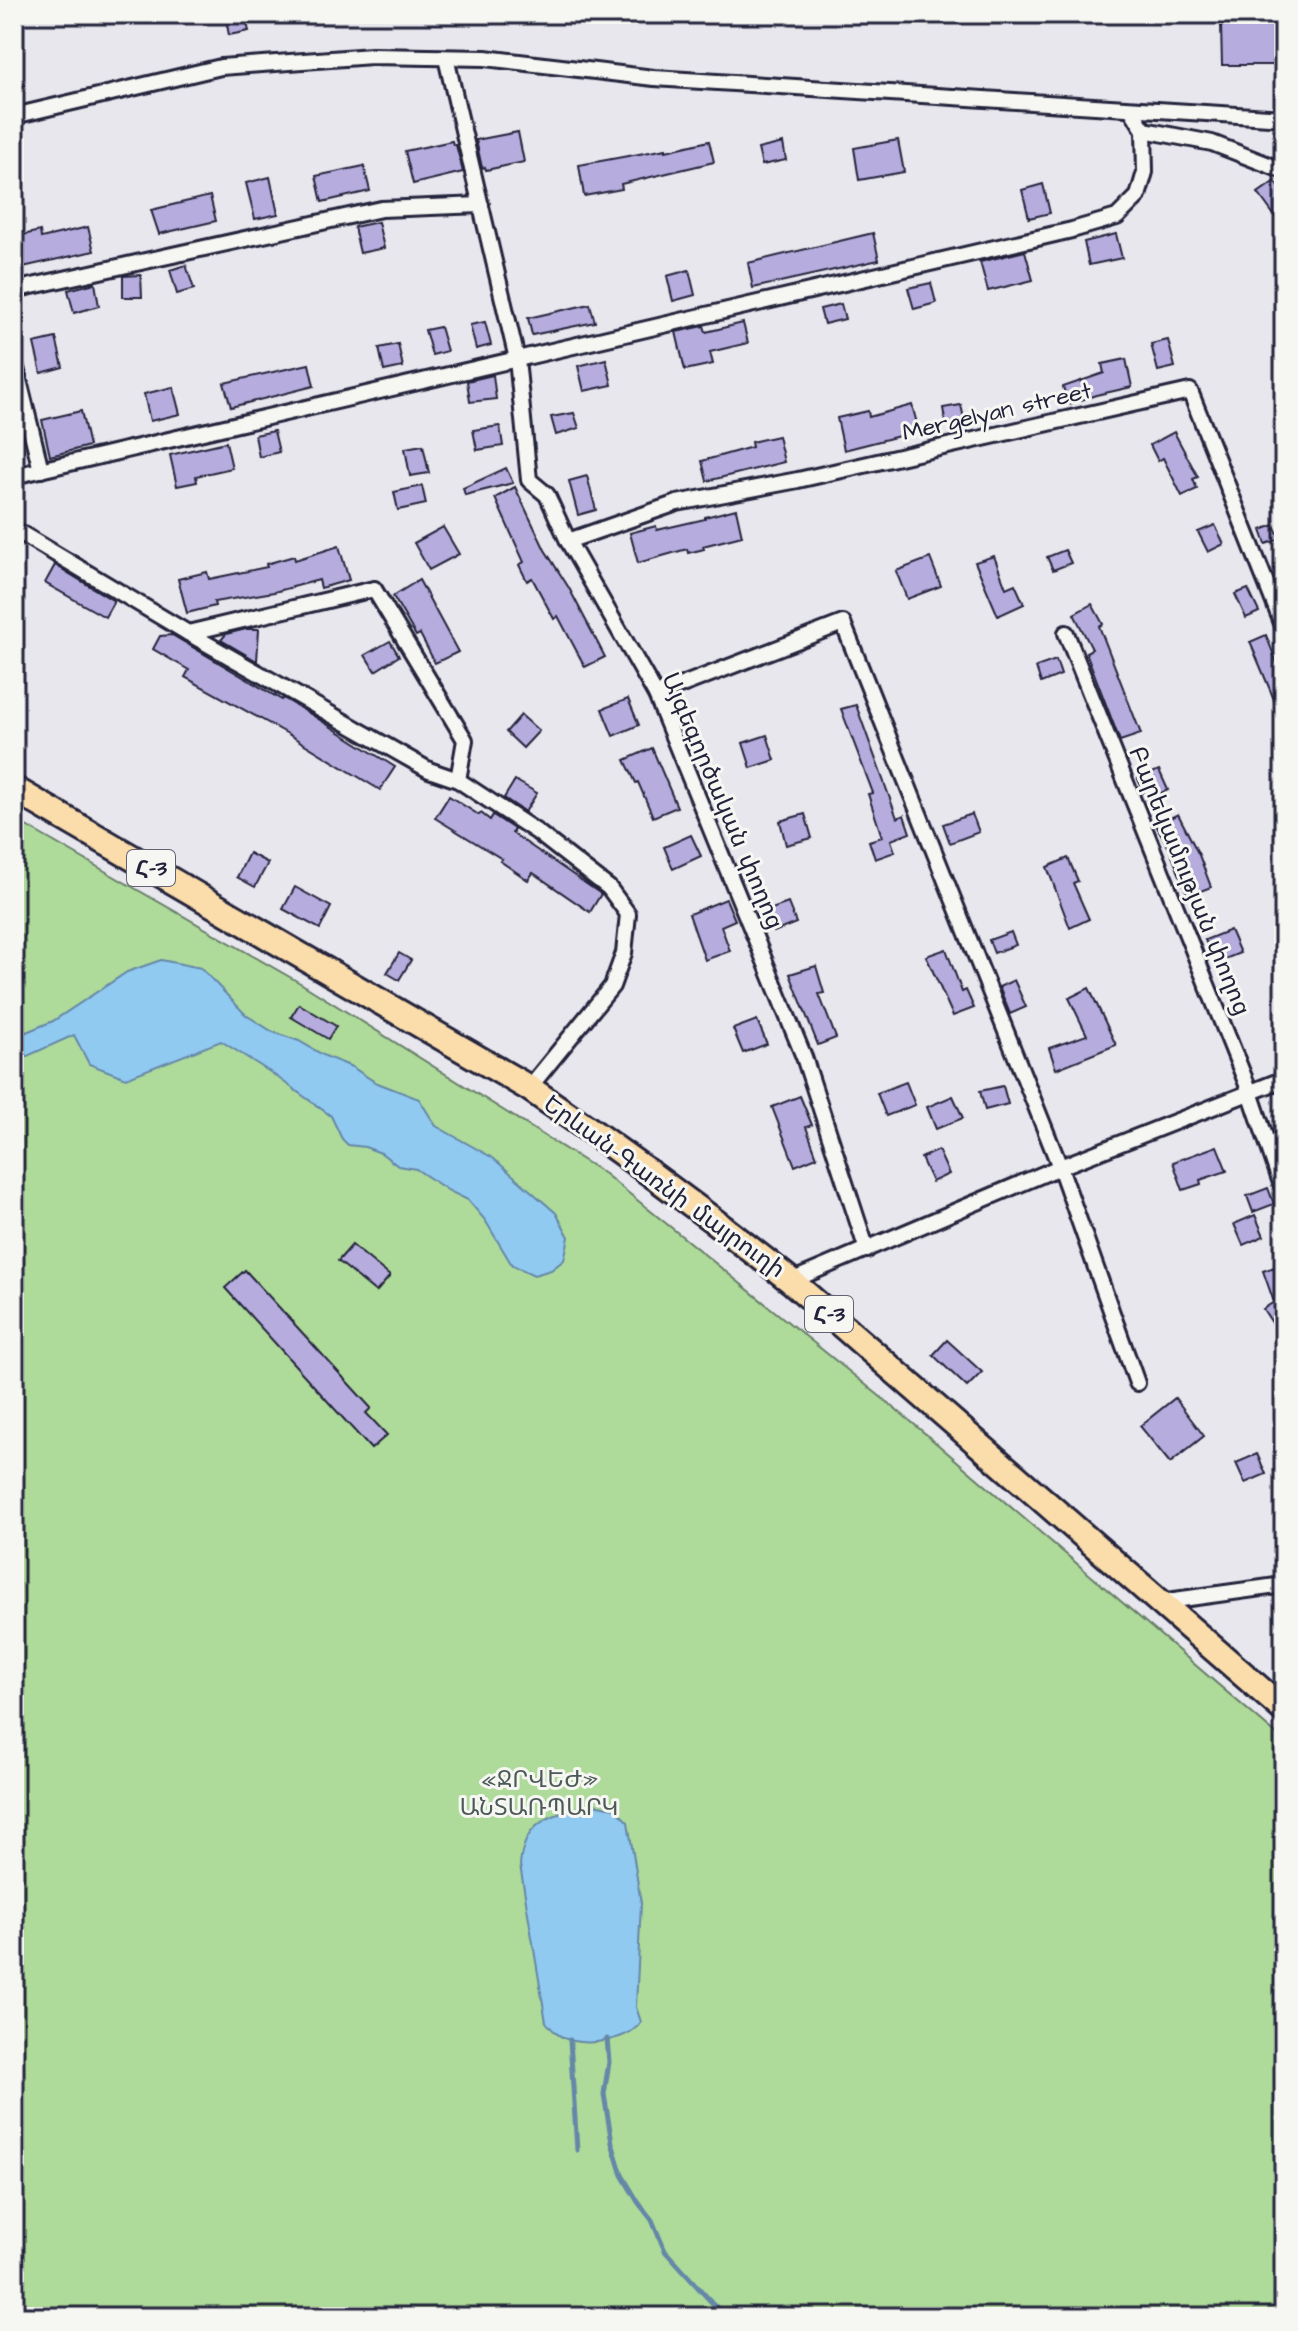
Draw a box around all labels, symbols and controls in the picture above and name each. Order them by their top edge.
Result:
street label: Mergelyan street [899,374,1095,451]
street label: Այգեգործական փողոց [652,667,792,935]
street label: Բարեկամության փողոց [1119,741,1259,1021]
road number: Հ-3 [127,850,175,886]
street label: Երևան-Գառնի մայրուղի [536,1088,792,1286]
road number: Հ-3 [805,1296,853,1332]
park label: «ՋՐՎԵԺ» ԱՆՏԱՌՊԱՐԿ [459,1763,619,1825]

